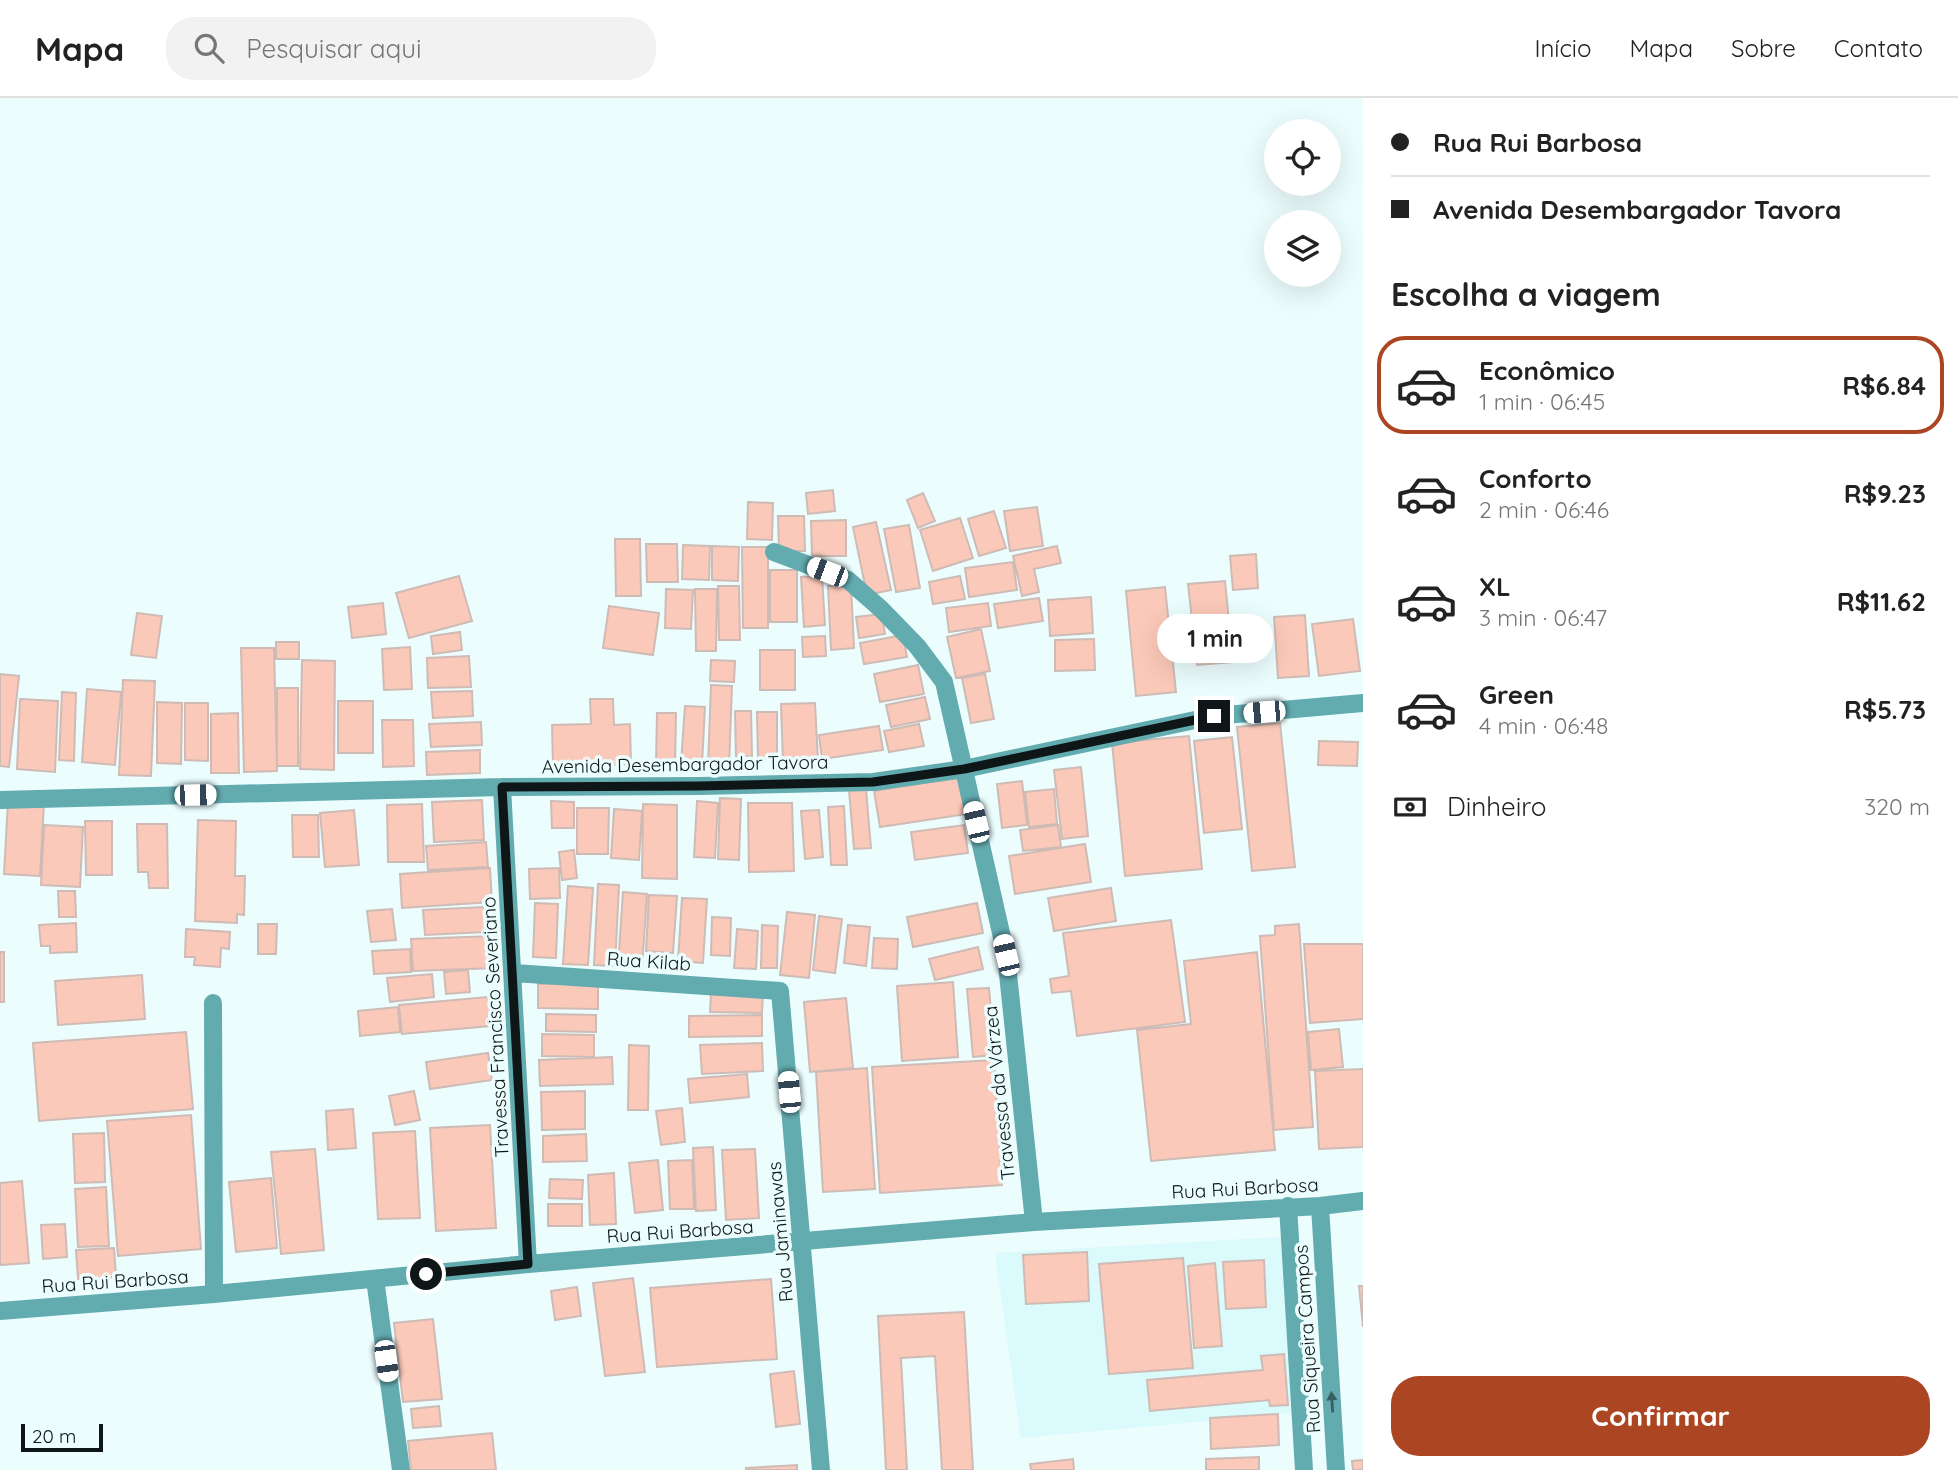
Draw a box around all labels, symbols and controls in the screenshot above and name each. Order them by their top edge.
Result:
search box [166,17,656,80]
text: Mapa [35,28,124,69]
icon: search [190,29,228,67]
text: Pesquisar aqui [246,32,422,65]
text: Início [1534,33,1591,63]
text: Mapa [1629,33,1693,63]
text: Sobre [1731,33,1796,63]
text: Contato [1834,33,1923,63]
map controls [1264,119,1341,287]
button: locate [1264,119,1341,196]
text: Rua Rui Barbosa [1433,126,1642,159]
text: Avenida Desembargador Tavora [1433,193,1841,226]
button: layers [1264,210,1341,287]
text: Escolha a viagem [1391,274,1661,314]
icon: car [1395,354,1458,417]
text: Econômico [1479,354,1615,387]
text: R$6.84 [1842,369,1926,402]
text: 1 min · 06:45 [1479,387,1605,416]
icon: car [1395,462,1458,525]
text: Conforto [1479,462,1592,495]
text: R$9.23 [1844,477,1926,510]
text: 2 min · 06:46 [1479,495,1609,524]
car [804,555,851,589]
icon: car [1395,570,1458,633]
text: XL [1479,570,1511,603]
text: R$11.62 [1837,585,1926,618]
text: 3 min · 06:47 [1479,603,1607,632]
callout: 1 min [1156,614,1272,664]
text: 1 min [1187,624,1243,653]
icon: car [1395,678,1458,741]
text: Green [1479,678,1554,711]
text: R$5.73 [1844,693,1926,726]
route end [1198,700,1230,732]
car [1243,700,1286,724]
text: 4 min · 06:48 [1479,711,1609,740]
street label: Avenida Desembargador Tavora [541,749,829,779]
car [174,784,217,806]
icon: cash [1391,788,1429,826]
text: Dinheiro [1447,790,1546,823]
text: 320 m [1864,792,1930,821]
car [962,799,991,845]
street label: Travessa Francisco Severiano [476,896,514,1158]
car [992,932,1021,978]
street label: Rua Kilab [606,946,692,976]
street label: Travessa da Várzea [978,1005,1020,1181]
car [777,1070,802,1114]
street label: Rua Jaminawas [762,1161,798,1303]
street label: Rua Rui Barbosa [1171,1172,1319,1204]
street label: Rua Rui Barbosa [606,1214,754,1248]
street label: Rua Siqueira Campos [1288,1244,1326,1434]
route start [410,1258,442,1290]
street label: Rua Rui Barbosa [41,1264,189,1298]
car [373,1339,400,1383]
button: Confirmar [1391,1376,1930,1456]
one-way arrow [1326,1391,1337,1413]
scale bar [21,1421,103,1453]
text: 20 m [32,1424,76,1448]

